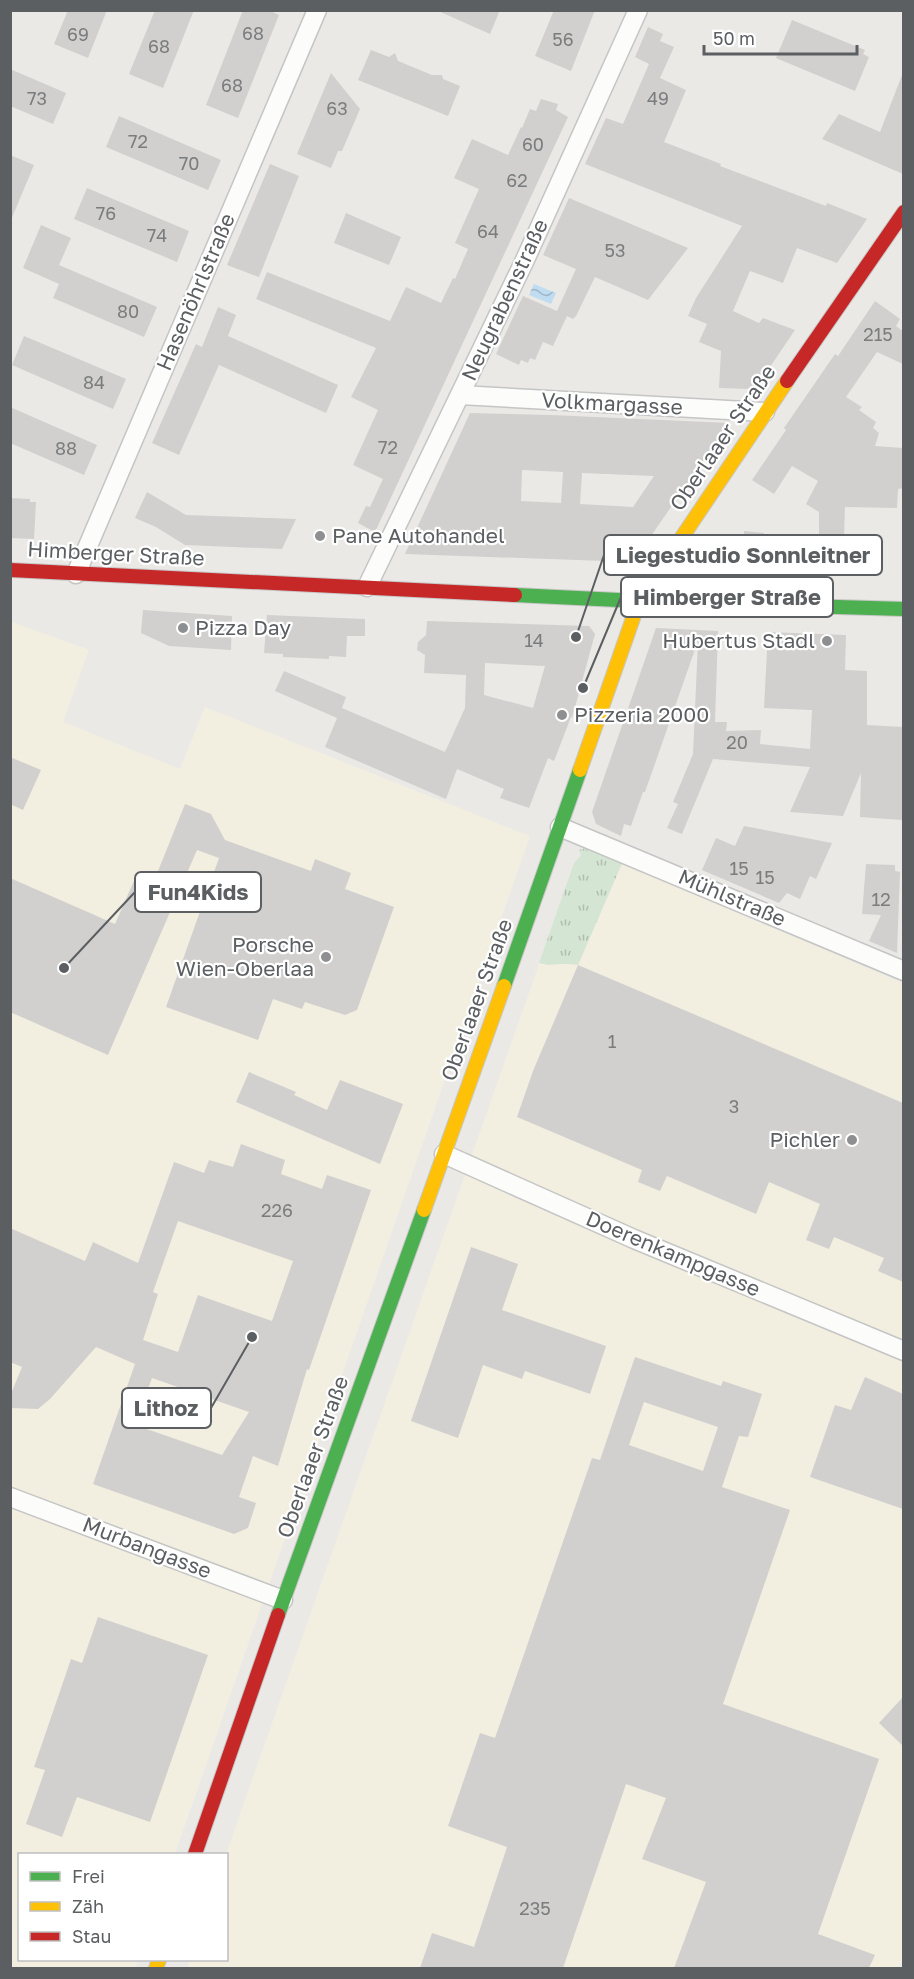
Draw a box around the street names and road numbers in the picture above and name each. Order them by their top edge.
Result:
street label: Hasenöhrlstraße [150,209,240,374]
street label: Neugrabenstraße [455,215,553,385]
street label: Oberlaaer Straße [664,359,781,515]
street label: Volkmargasse [541,386,683,420]
street label: Himberger Straße [27,535,205,571]
street label: Mühlstraße [675,863,790,931]
street label: Oberlaaer Straße [435,915,517,1084]
street label: Doerenkampgasse [582,1205,764,1302]
street label: Oberlaaer Straße [271,1372,353,1541]
street label: Murbangasse [79,1511,215,1584]

